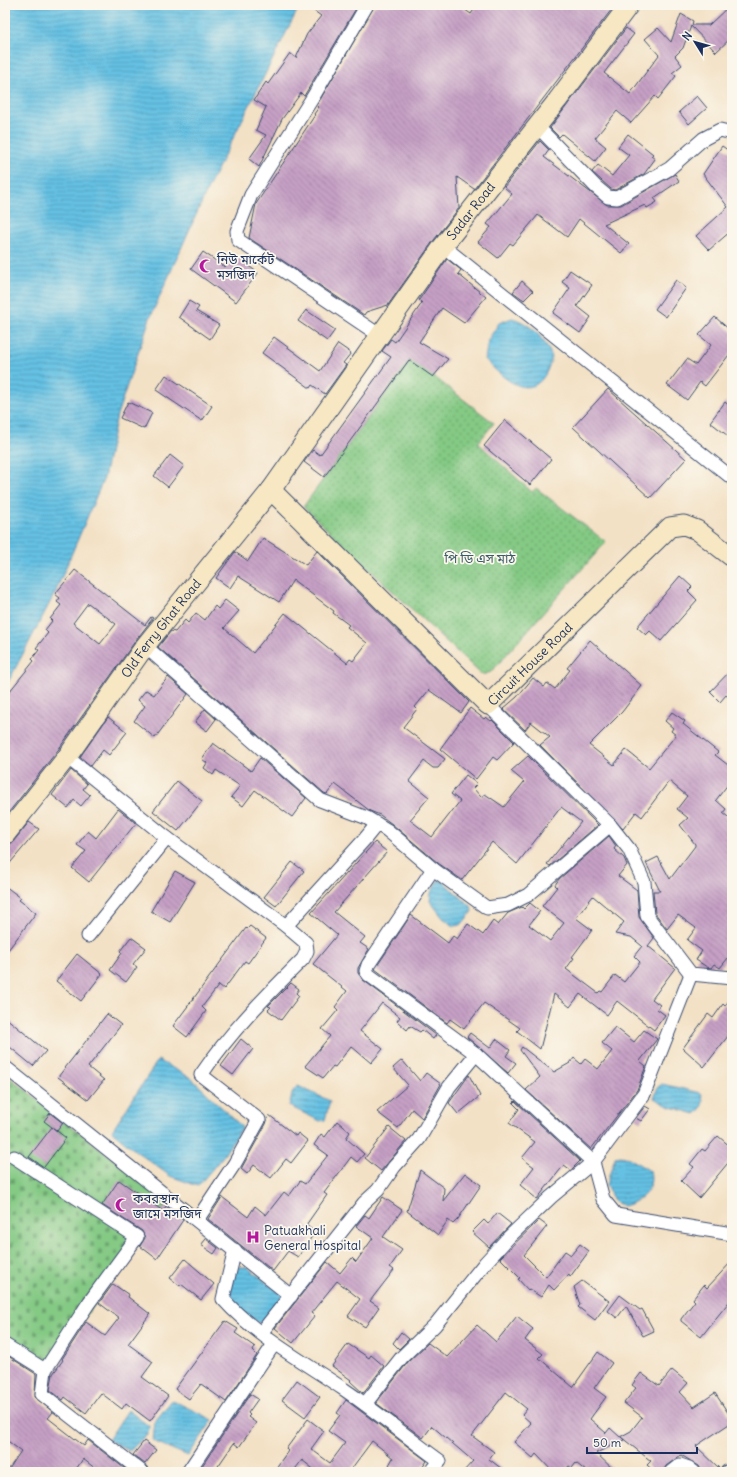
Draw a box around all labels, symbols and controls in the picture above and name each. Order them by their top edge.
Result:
north arrow [675,22,715,62]
text: N [679,29,695,43]
street label: Sadar Road [443,178,499,243]
place label: নিউ মার্কেট মসজিদ [216,251,275,283]
mosque icon: নিউ মার্কেট মসজিদ [198,258,214,274]
park label: পি ডি এস মাঠ [444,550,516,567]
street label: Old Ferry Ghat Road [117,575,205,681]
street label: Circuit House Road [484,619,576,709]
place label: কবরস্থান জামে মসজিদ [132,1190,202,1222]
mosque icon: কবরস্থান জামে মসজিদ [114,1197,130,1213]
place label: Patuakhali General Hospital [264,1222,361,1254]
hospital icon: Patuakhali General Hospital [245,1229,261,1245]
scale bar [587,1429,697,1455]
text: 50 m [593,1435,622,1450]

